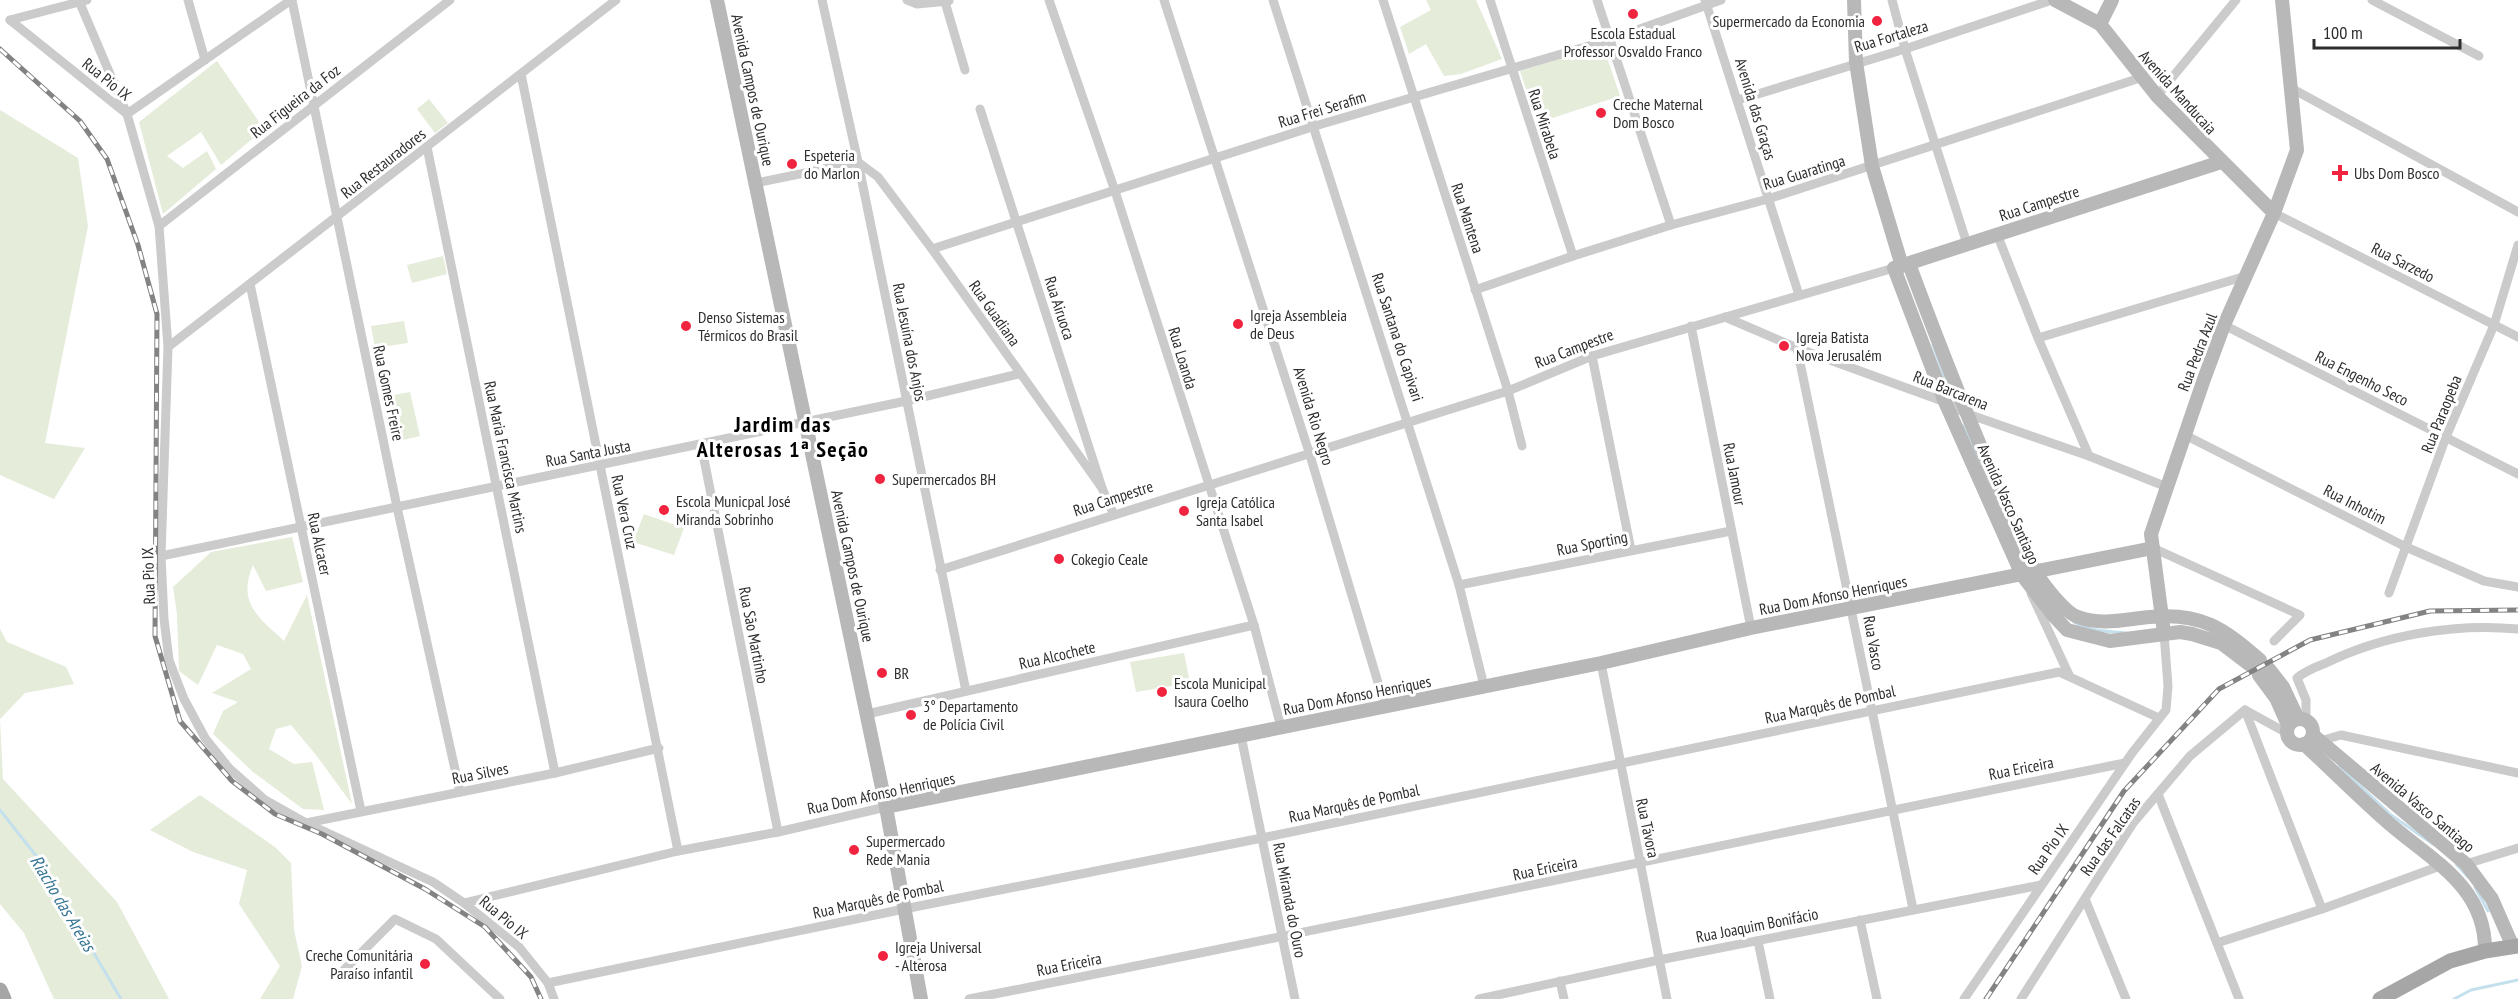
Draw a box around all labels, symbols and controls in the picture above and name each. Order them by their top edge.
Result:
marker: Escola Estadual Professor Osvaldo Franco [1626,7,1640,21]
place label: Supermercado da Economia [1712,11,1865,31]
street label: Avenida Campos de Ourique [727,12,779,168]
scale bar [2314,12,2460,50]
marker: Supermercado da Economia [1870,14,1884,28]
street label: Rua Fortaleza [1852,15,1930,57]
text: 100 m [2323,21,2363,44]
place label: Escola Estadual Professor Osvaldo Franco [1564,23,1702,61]
street label: Avenida Manducaia [2135,46,2221,138]
street label: Rua Pio IX [79,53,135,105]
street label: Avenida das Graças [1731,56,1781,162]
street label: Rua Figueira da Foz [246,60,344,142]
street label: Rua Frei Serafim [1276,86,1368,132]
street label: Rua Mirabela [1524,86,1566,162]
place label: Creche Maternal Dom Bosco [1613,94,1703,132]
marker: Creche Maternal Dom Bosco [1594,106,1608,120]
street label: Rua Restauradores [337,124,429,202]
place label: Espeteria do Marlon [804,145,860,183]
street label: Rua Guaratinga [1761,150,1847,194]
marker: Espeteria do Marlon [785,157,799,171]
place label: Ubs Dom Bosco [2354,163,2439,183]
marker: Ubs Dom Bosco [2331,164,2349,182]
street label: Rua Mantena [1447,181,1489,255]
street label: Rua Campestre [1997,181,2081,225]
street label: Rua Sarzedo [2368,238,2438,286]
street label: Rua Santana do Capivari [1368,270,1428,404]
street label: Rua Airuoca [1040,274,1080,342]
street label: Rua Guadiana [965,276,1025,350]
street label: Rua Jesuína dos Anjos [889,281,931,403]
place label: Igreja Assembleia de Deus [1250,305,1347,343]
place label: Denso Sistemas Térmicos do Brasil [698,307,798,345]
street label: Rua Pedra Azul [2173,310,2221,394]
marker: Igreja Assembleia de Deus [1231,317,1245,331]
marker: Denso Sistemas Térmicos do Brasil [679,319,693,333]
street label: Rua Loanda [1164,324,1202,392]
street label: Rua Campestre [1532,324,1616,372]
place label: Igreja Batista Nova Jerusalém [1796,327,1882,365]
marker: Igreja Batista Nova Jerusalém [1777,339,1791,353]
street label: Rua Gomes Freire [369,343,409,443]
street label: Rua Engenho Seco [2312,346,2412,410]
street label: Avenida Rio Negro [1290,364,1338,468]
street label: Rua Barcarena [1911,366,1991,414]
street label: Rua Paraopeba [2416,372,2466,456]
street label: Rua Maria Francisca Martins [480,379,532,535]
district label: Jardim das Alterosas 1ª Seção [696,410,869,463]
street label: Rua Santa Justa [544,435,632,471]
street label: Rua Jamour [1719,441,1751,508]
street label: Avenida Vasco Santiago [1974,441,2044,567]
place label: Supermercados BH [892,469,996,489]
marker: Supermercados BH [873,472,887,486]
street label: Rua Vera Cruz [607,473,643,551]
street label: Rua Campestre [1071,476,1155,520]
street label: Rua Inhotim [2320,480,2390,528]
street label: Avenida Campos de Ourique [827,488,879,644]
place label: Escola Municpal José Miranda Sobrinho [676,491,791,529]
place label: Igreja Católica Santa Isabel [1196,492,1275,530]
marker: Escola Municpal José Miranda Sobrinho [657,503,671,517]
marker: Igreja Católica Santa Isabel [1177,504,1191,518]
street label: Rua Alcacer [304,511,337,578]
street label: Rua Sporting [1555,526,1629,560]
street label: Rua Pio IX [137,547,159,605]
place label: Cokegio Ceale [1071,549,1148,569]
marker: Cokegio Ceale [1052,552,1066,566]
street label: Rua Dom Afonso Henriques [1757,571,1909,619]
street label: Rua São Martinho [735,585,773,685]
street label: Rua Vasco [1859,614,1889,672]
street label: Rua Alcochete [1017,637,1097,673]
place label: BR [894,663,910,683]
marker: BR [875,666,889,680]
street label: Rua Dom Afonso Henriques [1281,671,1433,719]
place label: Escola Municipal Isaura Coelho [1174,673,1266,711]
street label: Rua Marquês de Pombal [1763,680,1897,728]
marker: Escola Municipal Isaura Coelho [1155,685,1169,699]
place label: 3° Departamento de Polícia Civil [923,696,1018,734]
marker: 3° Departamento de Polícia Civil [904,708,918,722]
street label: Rua Ericeira [1987,752,2055,784]
street label: Rua Silves [450,758,510,788]
street label: Avenida Vasco Santiago [2367,758,2479,856]
street label: Rua Dom Afonso Henriques [805,768,957,818]
street label: Rua Marquês de Pombal [1287,779,1421,827]
street label: Rua das Falcatas [2076,793,2144,879]
street label: Rua Távora [1632,796,1664,860]
street label: Rua Pio IX [2023,820,2073,878]
place label: Supermercado Rede Mania [866,831,945,869]
street label: Rua Miranda do Ouro [1269,841,1311,959]
marker: Supermercado Rede Mania [847,843,861,857]
water label: Riacho das Areias [25,851,102,957]
street label: Rua Ericeira [1511,851,1579,885]
street label: Rua Marquês de Pombal [811,875,945,923]
street label: Rua Pio IX [476,891,532,943]
street label: Rua Joaquim Bonifácio [1694,903,1820,947]
place label: Igreja Universal - Alterosa [895,937,982,975]
place label: Creche Comunitária Paraíso infantil [306,945,413,983]
street label: Rua Ericeira [1035,948,1103,980]
marker: Igreja Universal - Alterosa [876,949,890,963]
marker: Creche Comunitária Paraíso infantil [418,957,432,971]

